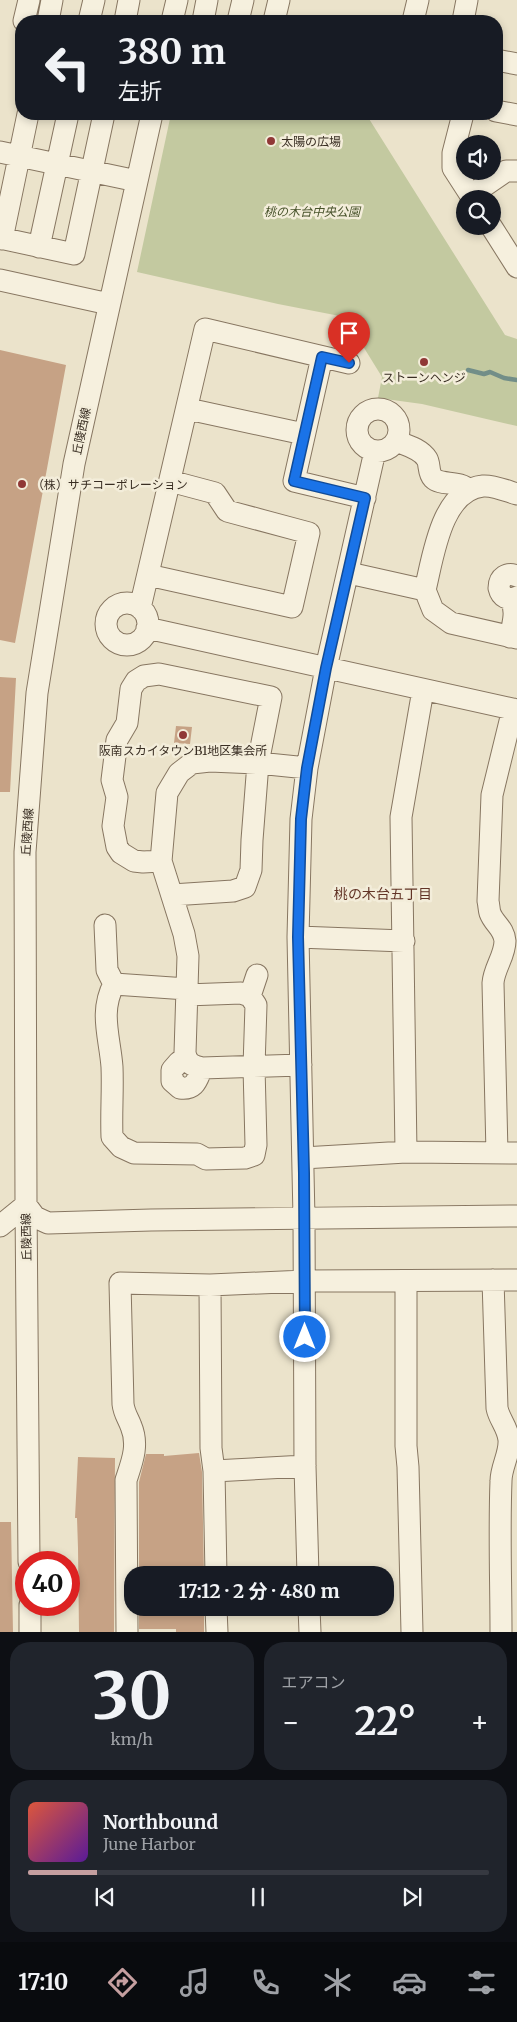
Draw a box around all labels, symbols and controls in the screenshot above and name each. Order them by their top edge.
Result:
text: 380 m [118,30,226,74]
icon: left [35,35,100,100]
text: 左折 [118,77,162,105]
place label: 太陽の広場 [281,134,341,149]
marker: 太陽の広場 [265,135,277,147]
map controls [456,135,501,235]
button: sound [456,135,501,180]
button: search [456,190,501,235]
park label: 桃の木台中央公園 [264,204,362,219]
pin [328,312,370,363]
icon: arrive [335,319,363,347]
marker: ストーンヘンジ [418,356,430,368]
place label: ストーンヘンジ [382,370,466,385]
street label: 丘陵西線 [69,406,93,456]
place label: （株）サチコーポレーション [32,477,188,492]
marker: （株）サチコーポレーション [16,478,28,490]
marker: 阪南スカイタウンB1地区集会所 [177,729,189,741]
place label: 阪南スカイタウンB1地区集会所 [99,743,267,758]
street label: 丘陵西線 [18,808,36,856]
district label: 桃の木台五丁目 [334,885,432,903]
street label: 丘陵西線 [18,1213,34,1261]
position arrow [278,1310,330,1362]
speed limit sign: 40 [15,1551,80,1616]
text: 17:12 · 2 分 · 480 m [178,1579,340,1603]
text: 30 [92,1655,172,1737]
text: エアコン [282,1672,346,1692]
text: 22° [354,1698,416,1745]
text: − [282,1704,300,1740]
text: + [470,1704,489,1740]
text: km/h [111,1729,153,1749]
text: Northbound [103,1810,218,1834]
text: June Harbor [103,1834,196,1854]
icon: previous [91,1883,119,1911]
icon: pause [244,1883,272,1911]
icon: next [398,1883,426,1911]
icon: directions [105,1965,140,2000]
icon: music [177,1965,212,2000]
icon: phone [248,1965,283,2000]
icon: climate [320,1965,355,2000]
icon: car [392,1965,427,2000]
icon: filters [464,1965,499,2000]
text: 17:10 [18,1968,68,1996]

